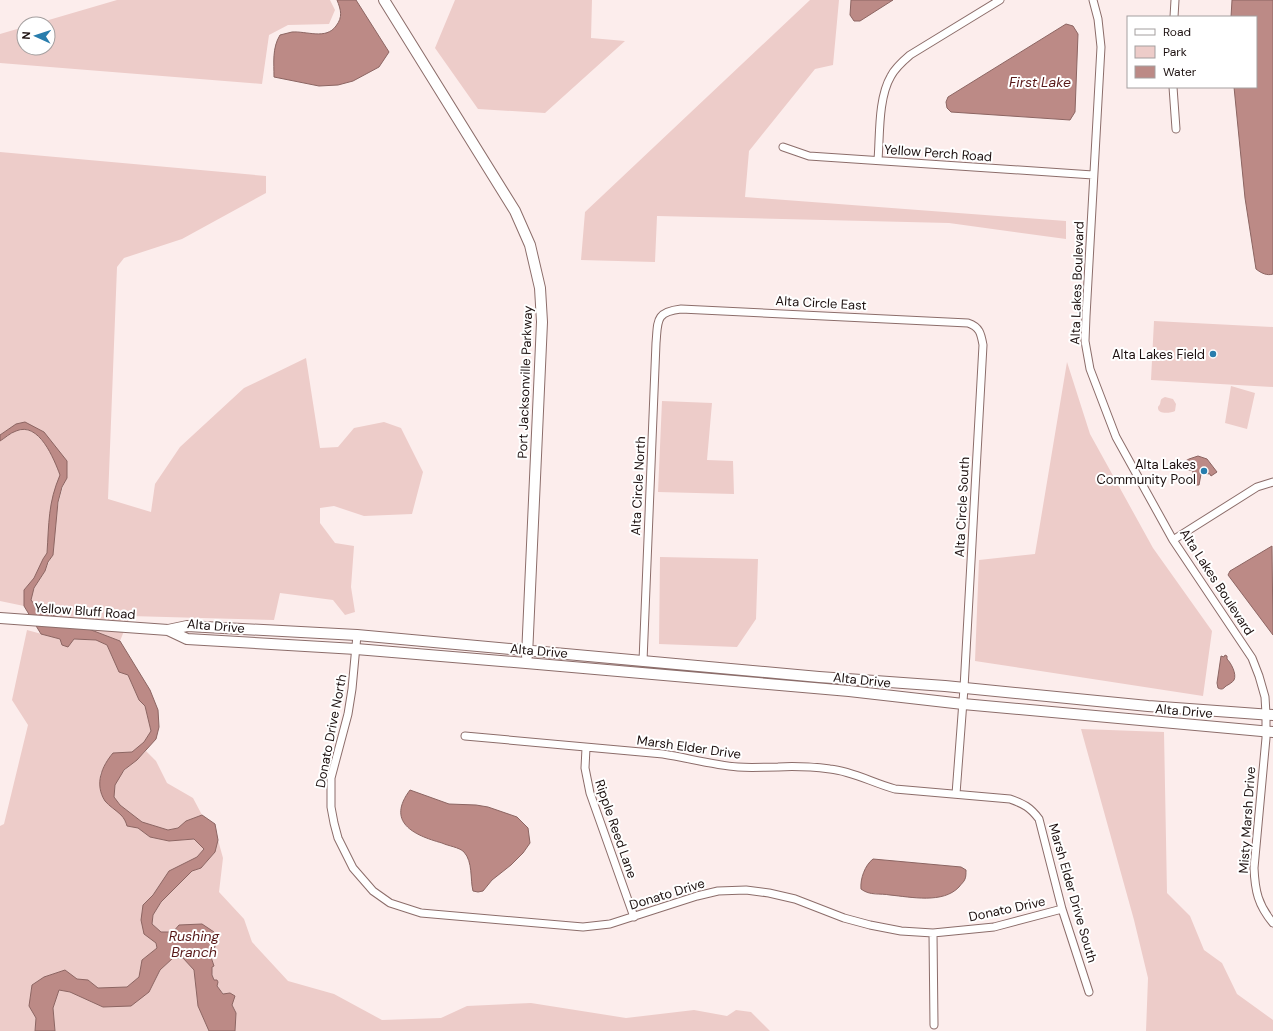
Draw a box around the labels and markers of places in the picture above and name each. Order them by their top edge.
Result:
place label: Alta Lakes Field [1112,346,1205,363]
marker: Alta Lakes Field [1208,349,1218,359]
place label: Alta Lakes Community Pool [1097,456,1196,488]
marker: Alta Lakes Community Pool [1199,466,1209,476]

